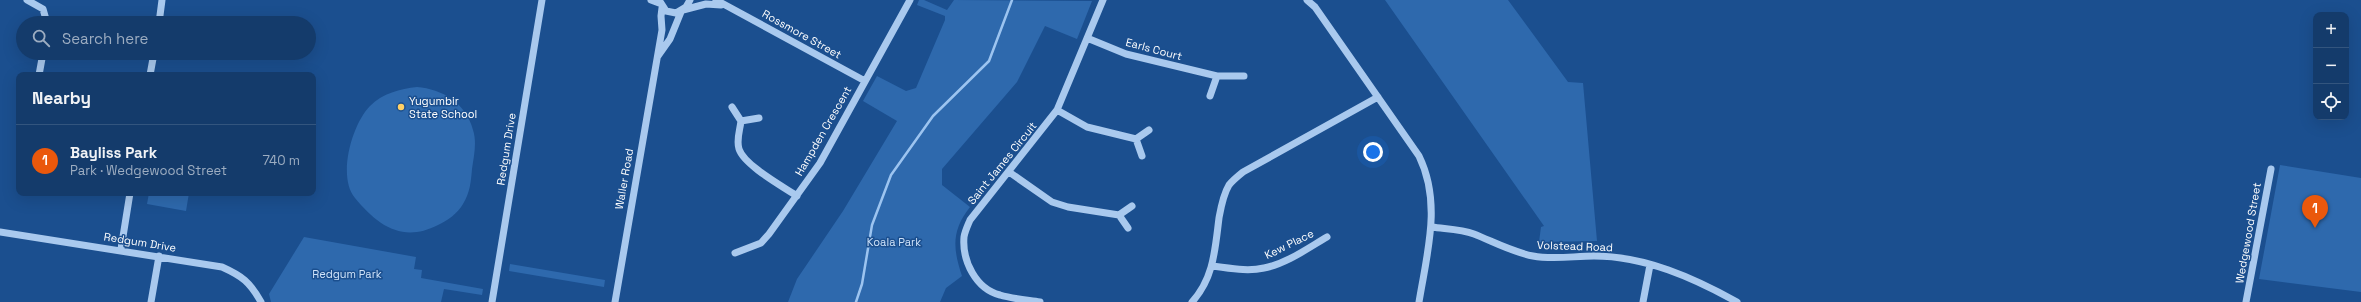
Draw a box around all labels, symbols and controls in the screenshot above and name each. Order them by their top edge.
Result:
street label: Rossmore Street [760,6,844,62]
map controls [2313,12,2349,120]
button: + [2313,12,2349,48]
search box [16,16,316,60]
icon: search [30,27,52,49]
text: Search here [62,29,148,48]
street label: Earls Court [1124,35,1184,63]
button: − [2313,48,2349,84]
street label: Hampden Crescent [792,84,854,178]
button: locate [2313,84,2349,120]
text: Nearby [32,87,91,109]
place label: Yugumbir State School [409,94,477,121]
marker: Yugumbir State School [396,102,406,112]
street label: Redgum Drive [493,112,519,186]
street label: Saint James Circuit [964,119,1040,207]
your location [1363,142,1383,162]
text: Bayliss Park [70,143,157,162]
street label: Waller Road [612,147,636,211]
text: 1 [42,152,48,169]
text: 740 m [262,152,300,169]
text: Park · Wedgewood Street [70,162,227,179]
street label: Wedgewood Street [2232,181,2264,285]
pin: 1 [2302,195,2328,228]
street label: Kew Place [1262,226,1316,262]
street label: Redgum Drive [103,229,177,255]
park label: Koala Park [867,235,921,249]
street label: Volstead Road [1537,238,1613,254]
park label: Redgum Park [312,267,382,281]

